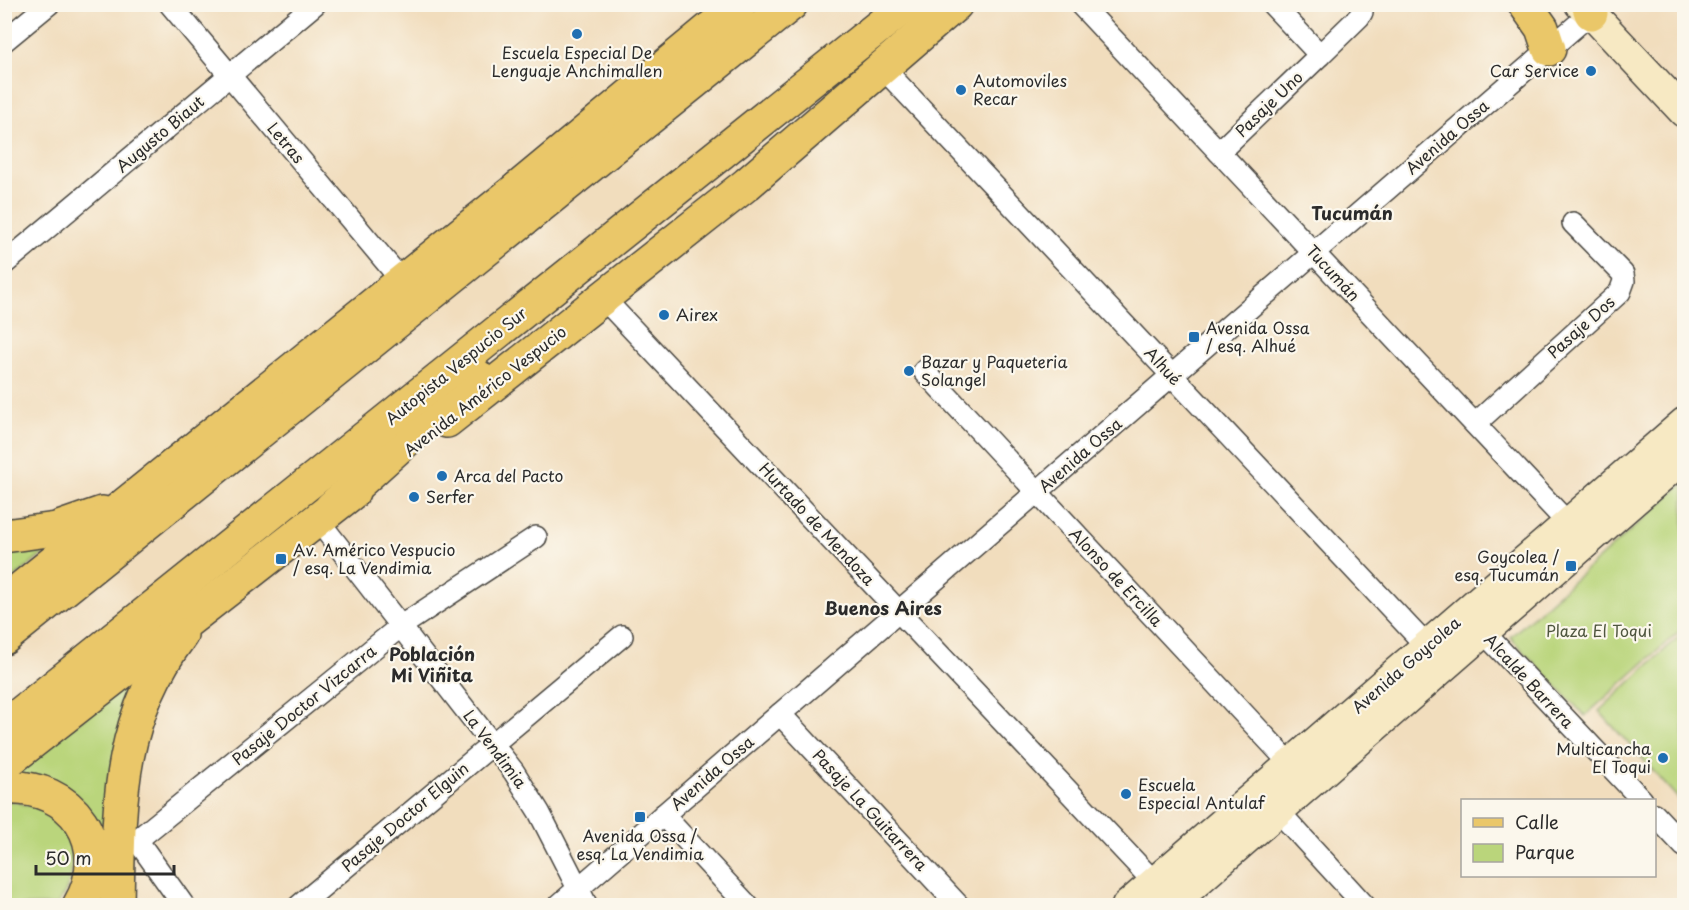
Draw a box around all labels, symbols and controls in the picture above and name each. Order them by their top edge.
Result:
marker: Escuela Especial De Lenguaje Anchimallen [570,27,584,41]
place label: Escuela Especial De Lenguaje Anchimallen [491,40,663,82]
place label: Car Service [1490,58,1579,82]
marker: Car Service [1584,64,1598,78]
street label: Pasaje Uno [1229,65,1308,142]
place label: Automoviles Recar [973,68,1067,110]
marker: Automoviles Recar [954,83,968,97]
street label: Augusto Biaut [110,89,209,177]
street label: Avenida Ossa [1399,93,1494,179]
street label: Letras [262,117,311,168]
district label: Tucumán [1311,199,1393,226]
street label: Tucumán [1301,239,1366,306]
street label: Pasaje Dos [1541,289,1619,363]
street label: Autopista Vespucio Sur [380,300,531,430]
place label: Airex [676,302,718,326]
marker: Airex [657,308,671,322]
place label: Avenida Ossa / esq. Alhué [1206,315,1310,357]
street label: Avenida Américo Vespucio [398,319,571,461]
marker: Avenida Ossa / esq. Alhué [1187,330,1201,344]
street label: Alhué [1140,341,1188,390]
place label: Bazar y Paqueteria Solangel [921,349,1068,391]
marker: Bazar y Paqueteria Solangel [902,364,916,378]
street label: Avenida Ossa [1032,411,1127,497]
street label: Hurtado de Mendoza [754,456,881,590]
place label: Arca del Pacto [454,463,564,487]
marker: Arca del Pacto [435,469,449,483]
place label: Serfer [426,484,475,508]
marker: Serfer [407,490,421,504]
street label: Alonso de Ercilla [1064,521,1169,631]
place label: Av. Américo Vespucio / esq. La Vendimia [293,537,455,579]
place label: Goycolea / esq. Tucumán [1455,544,1559,586]
marker: Av. Américo Vespucio / esq. La Vendimia [274,552,288,566]
marker: Goycolea / esq. Tucumán [1564,559,1578,573]
district label: Buenos Aires [824,594,942,621]
street label: Avenida Goycolea [1346,610,1465,718]
park label: Plaza El Toqui [1546,618,1652,642]
street label: Alcalde Barrera [1479,628,1580,733]
street label: Pasaje Doctor Vizcarra [226,638,381,770]
district label: Población Mi Viñita [389,640,475,688]
street label: La Vendimia [458,704,534,793]
street label: Avenida Ossa [664,729,759,815]
place label: Multicancha El Toqui [1556,736,1651,778]
street label: Pasaje La Guitarrera [808,743,934,876]
marker: Multicancha El Toqui [1656,751,1670,765]
street label: Pasaje Doctor Elguin [335,756,473,877]
place label: Escuela Especial Antulaf [1138,772,1266,814]
marker: Escuela Especial Antulaf [1119,787,1133,801]
legend [1461,799,1656,877]
text: Calle [1515,808,1559,835]
marker: Avenida Ossa / esq. La Vendimia [633,810,647,824]
place label: Avenida Ossa / esq. La Vendimia [576,823,704,865]
scale bar [36,838,174,876]
text: Parque [1515,838,1575,865]
text: 50 m [45,844,92,871]

